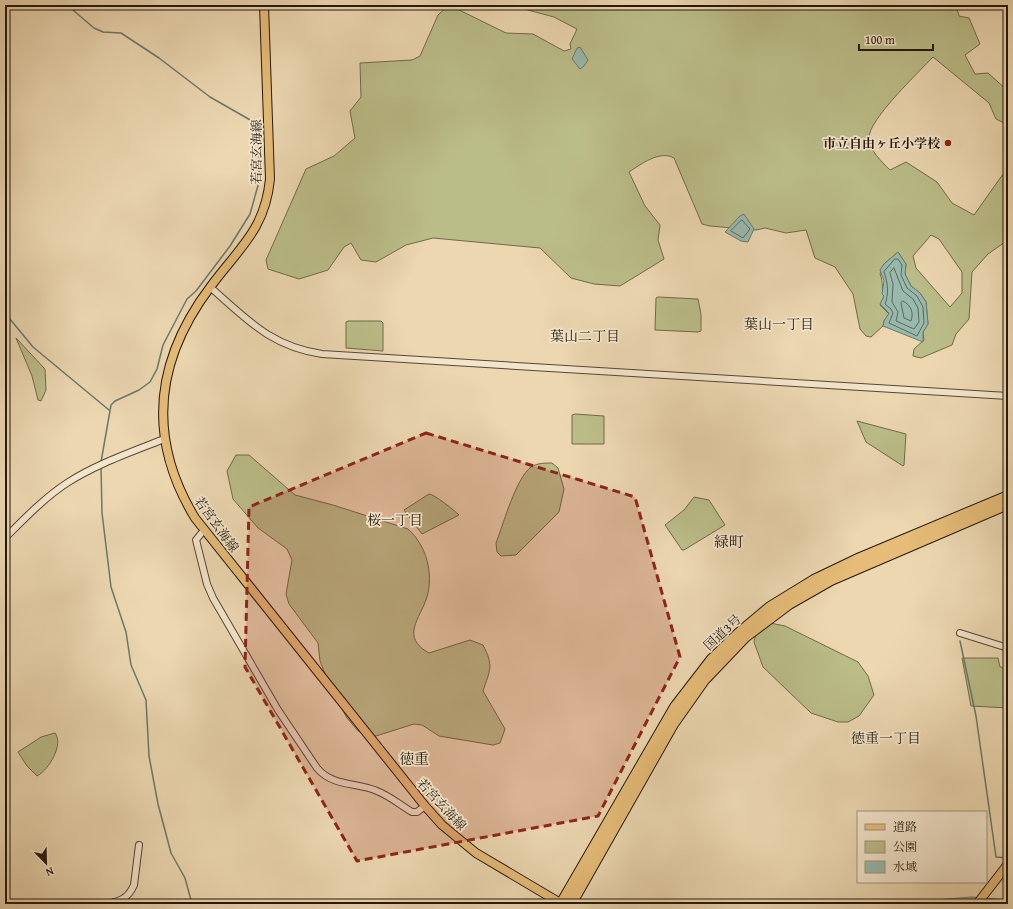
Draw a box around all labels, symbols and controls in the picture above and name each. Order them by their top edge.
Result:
scale bar [859,26,933,52]
text: 100 m [865,31,895,48]
street label: 若宮玄海線 [247,119,266,185]
place label: 市立自由ヶ丘小学校 [823,134,941,153]
marker: 市立自由ヶ丘小学校 [943,138,953,148]
district label: 葉山一丁目 [744,314,814,334]
district label: 葉山二丁目 [550,326,620,346]
street label: 若宮玄海線 [190,492,243,556]
district label: 桜一丁目 [367,510,423,530]
district label: 緑町 [714,531,744,552]
street label: 国道3号 [699,610,745,655]
district label: 徳重一丁目 [851,728,921,748]
district label: 徳重 [399,748,429,769]
street label: 若宮玄海線 [413,774,471,835]
legend [857,811,987,883]
text: 道路 [893,818,917,835]
text: 公園 [893,838,917,855]
north arrow [26,843,66,883]
text: 水域 [893,858,917,875]
text: N [43,863,56,881]

